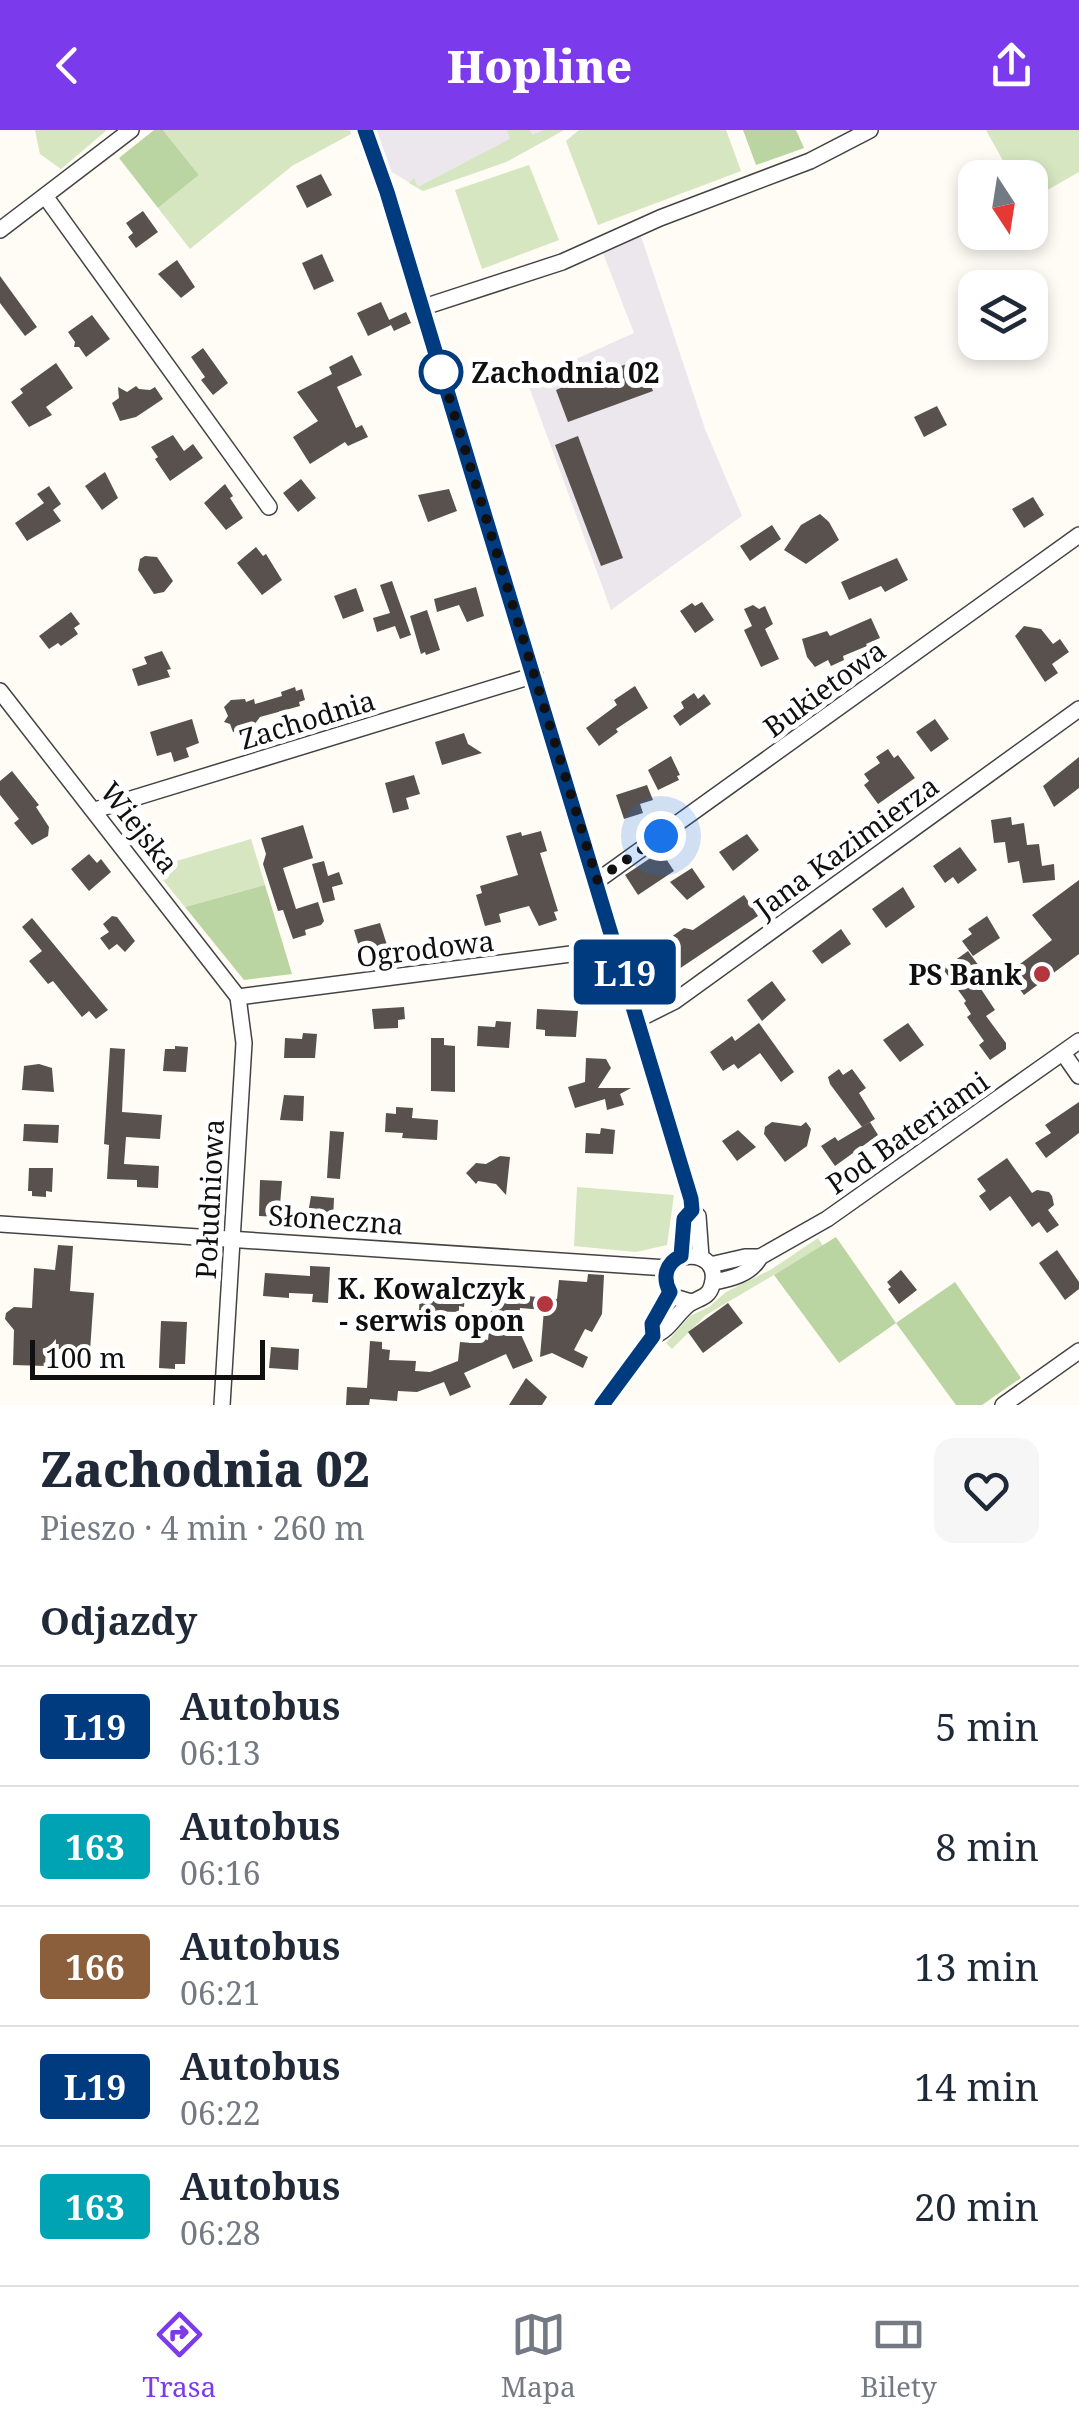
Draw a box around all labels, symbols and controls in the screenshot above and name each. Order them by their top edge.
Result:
text: Hopline [447,35,632,96]
icon: back [40,38,95,93]
icon: share [984,38,1039,93]
north arrow [958,160,1048,250]
map controls [958,160,1048,360]
button: layers [958,270,1048,360]
marker: Zachodnia 02 [420,351,462,393]
place label: Zachodnia 02 [471,353,660,391]
street label: Bukietowa [755,631,893,745]
street label: Zachodnia [234,680,380,758]
street label: Jana Kazimierza [745,766,946,926]
street label: Wiejska [92,773,188,881]
your location [636,811,686,861]
street label: Ogrodowa [354,921,496,975]
line badge: L19 [568,940,682,1004]
text: L19 [594,949,656,996]
place label: PS Bank [909,955,1022,993]
marker: PS Bank [1031,963,1053,985]
street label: Pod Bateriami [818,1062,996,1202]
street label: Południowa [186,1118,232,1280]
street label: Słoneczna [267,1195,405,1243]
place label: K. Kowalczyk - serwis opon [338,1269,525,1339]
marker: K. Kowalczyk - serwis opon [534,1293,556,1315]
scale bar [30,1335,265,1380]
text: 100 m [45,1338,126,1376]
text: Zachodnia 02 [40,1436,370,1501]
button: heart [934,1438,1039,1543]
text: Pieszo · 4 min · 260 m [40,1506,365,1549]
text: Odjazdy [40,1594,197,1646]
text: Autobus [180,1679,340,1731]
text: 5 min [935,1700,1039,1752]
text: L19 [64,1703,126,1750]
text: 06:13 [180,1731,261,1774]
text: Autobus [180,1799,340,1851]
text: 8 min [935,1820,1039,1872]
text: 163 [65,1823,125,1870]
text: 06:16 [180,1851,261,1894]
text: Autobus [180,1919,340,1971]
text: 13 min [914,1940,1039,1992]
text: 166 [65,1943,125,1990]
text: 06:21 [180,1971,261,2014]
text: Autobus [180,2039,340,2091]
text: 14 min [914,2060,1039,2112]
text: L19 [64,2063,126,2110]
text: 06:22 [180,2091,261,2134]
text: Autobus [180,2159,340,2211]
text: 20 min [914,2180,1039,2232]
text: 163 [65,2183,125,2230]
text: 06:28 [180,2211,261,2254]
tab: Trasa [142,2307,216,2405]
tab: Mapa [501,2307,576,2405]
tab: Bilety [860,2307,937,2405]

